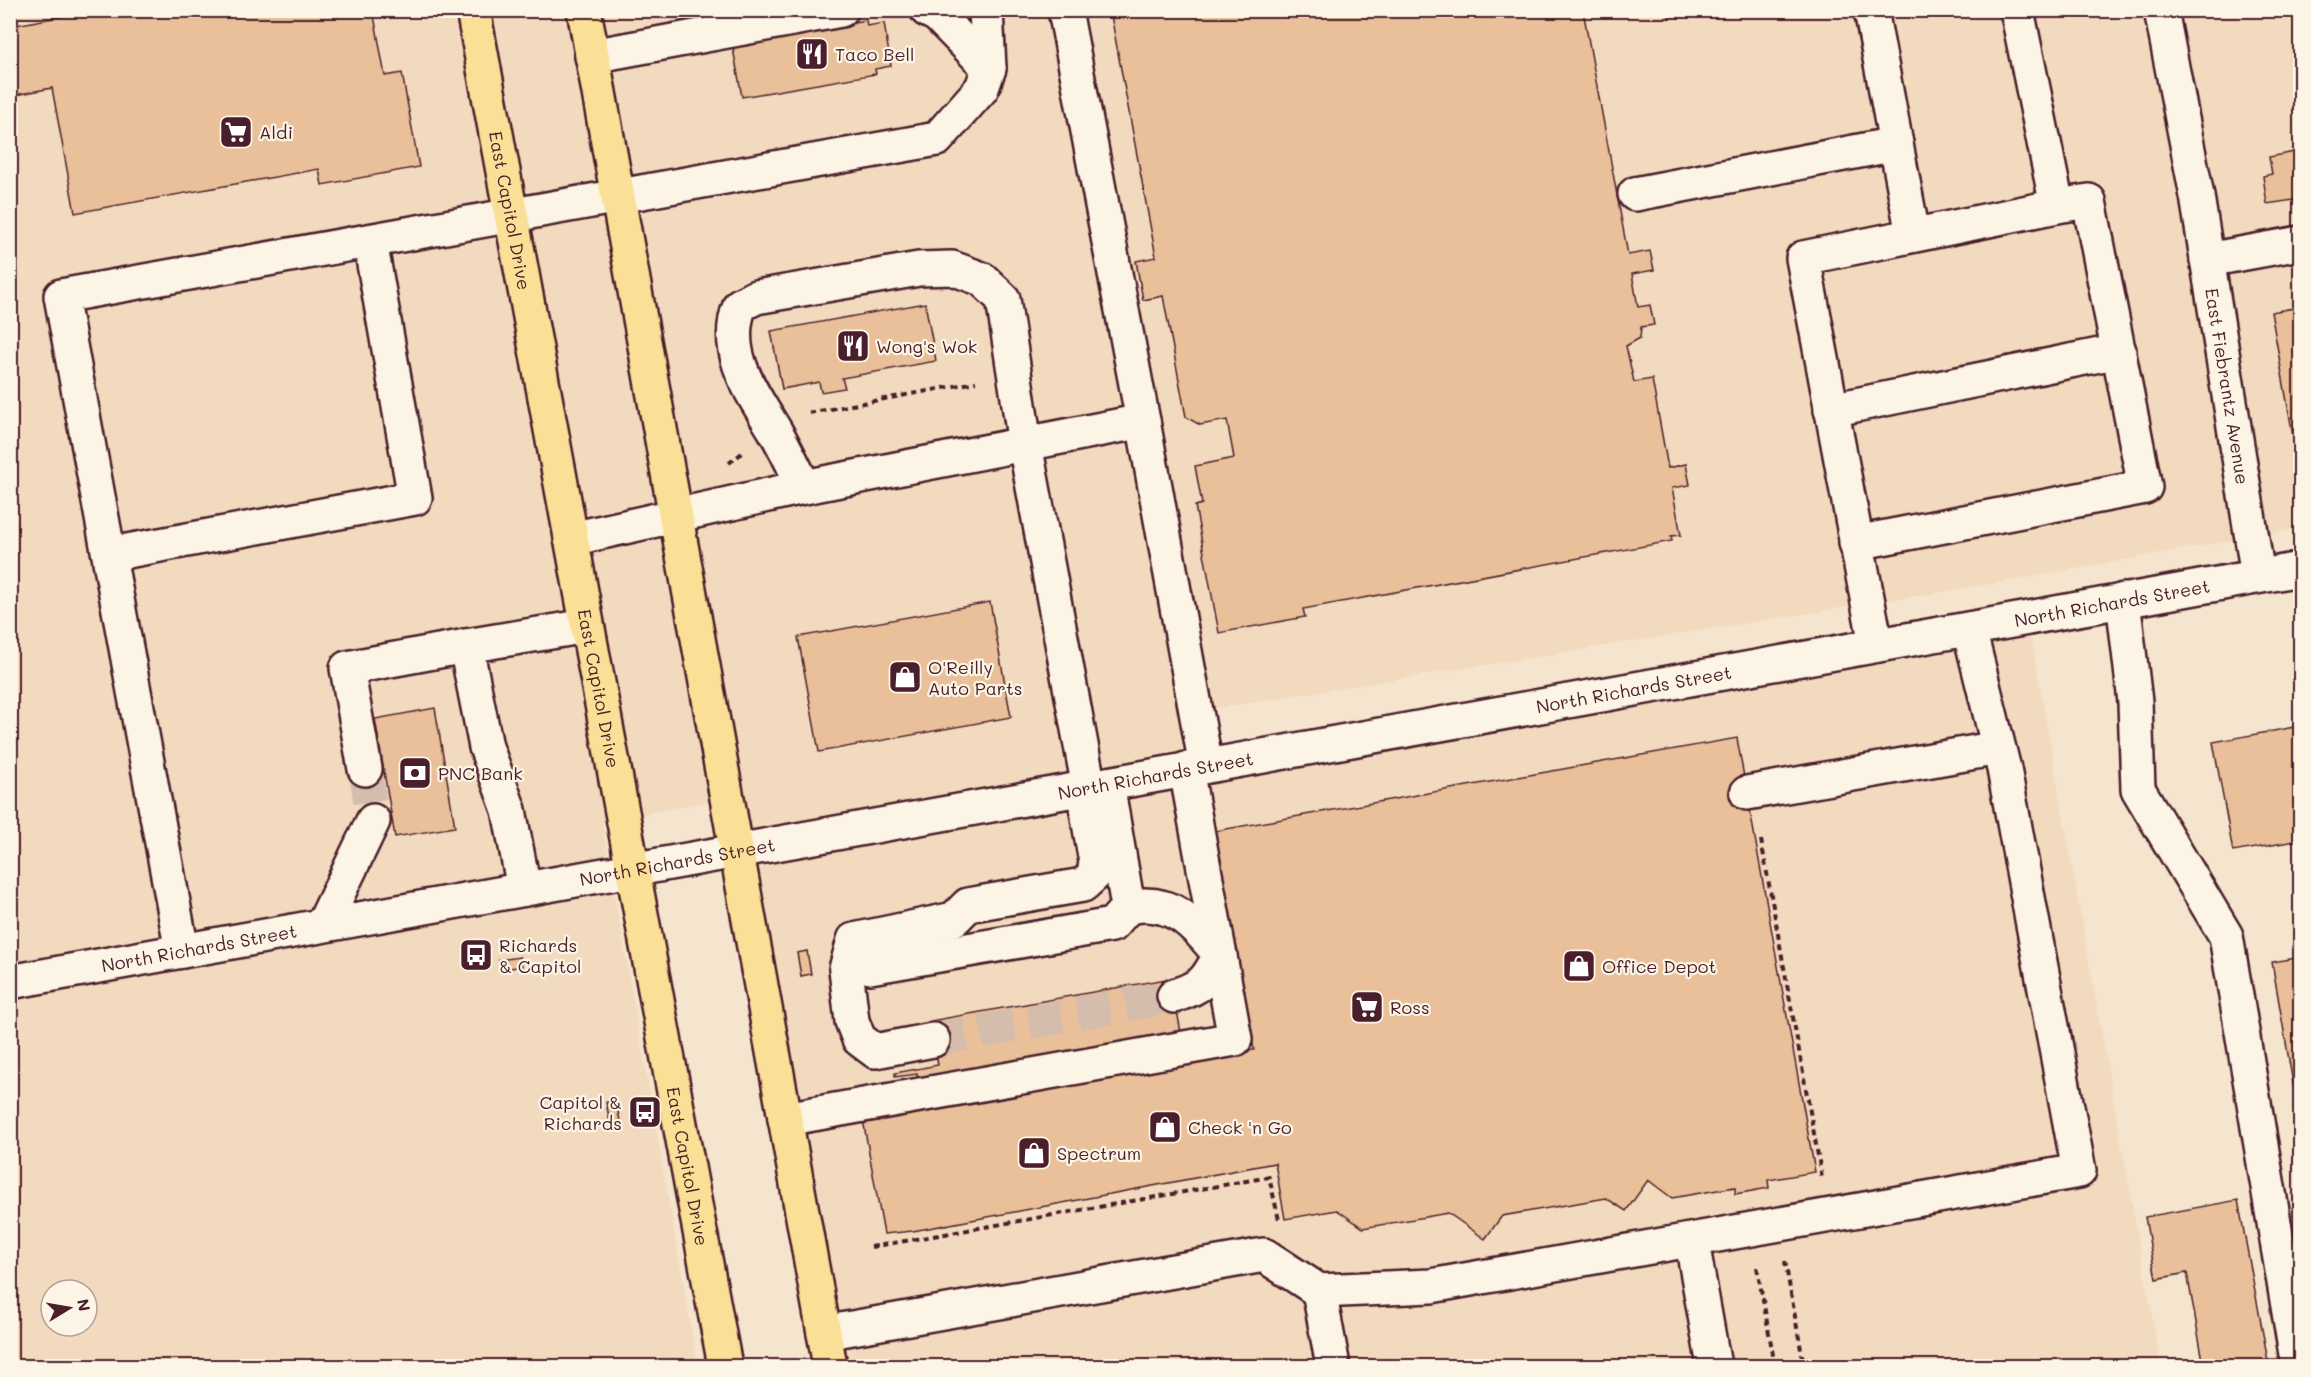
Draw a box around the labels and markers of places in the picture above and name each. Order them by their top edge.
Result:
restaurant icon: Taco Bell [794,36,830,72]
place label: Taco Bell [835,42,915,66]
supermarket icon: Aldi [218,114,254,150]
place label: Aldi [259,120,293,144]
restaurant icon: Wong's Wok [835,328,871,364]
place label: Wong's Wok [876,334,977,358]
place label: O'Reilly Auto Parts [928,655,1023,700]
shop icon: O'Reilly Auto Parts [887,659,923,695]
bank icon: PNC Bank [397,755,433,791]
place label: PNC Bank [438,761,523,785]
place label: Richards & Capitol [499,933,582,978]
bus stop icon: Richards & Capitol [458,937,494,973]
shop icon: Office Depot [1561,948,1597,984]
place label: Office Depot [1602,954,1716,978]
supermarket icon: Ross [1349,989,1385,1025]
place label: Ross [1390,995,1430,1019]
place label: Capitol & Richards [539,1090,622,1135]
bus stop icon: Capitol & Richards [627,1094,663,1130]
shop icon: Check 'n Go [1147,1109,1183,1145]
place label: Check 'n Go [1188,1115,1292,1139]
shop icon: Spectrum [1016,1135,1052,1171]
place label: Spectrum [1057,1141,1141,1165]

